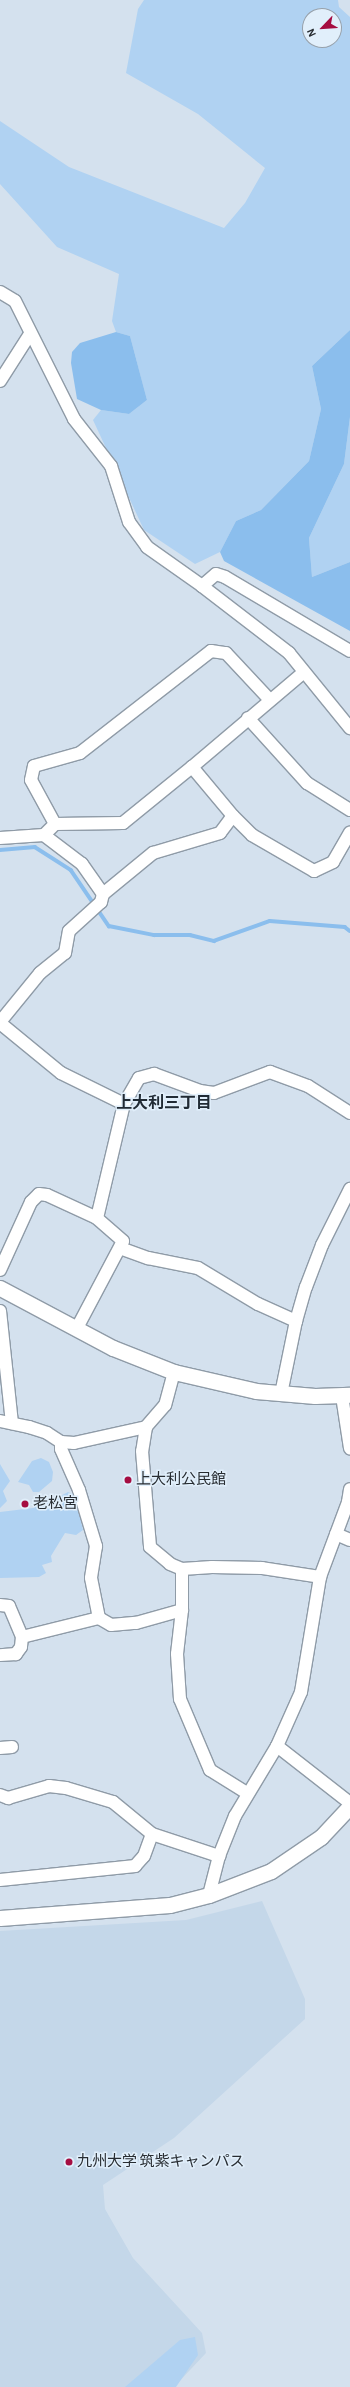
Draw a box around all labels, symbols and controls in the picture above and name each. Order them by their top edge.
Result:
north arrow [302,8,342,48]
text: N [305,27,318,39]
district label: 上大利三丁目 [116,1093,212,1113]
place label: 上大利公民館 [136,1471,226,1489]
marker: 上大利公民館 [123,1475,133,1485]
place label: 老松宮 [33,1495,78,1513]
marker: 老松宮 [20,1499,30,1509]
place label: 九州大学 筑紫キャンパス [77,2153,244,2171]
marker: 九州大学 筑紫キャンパス [64,2157,74,2167]

